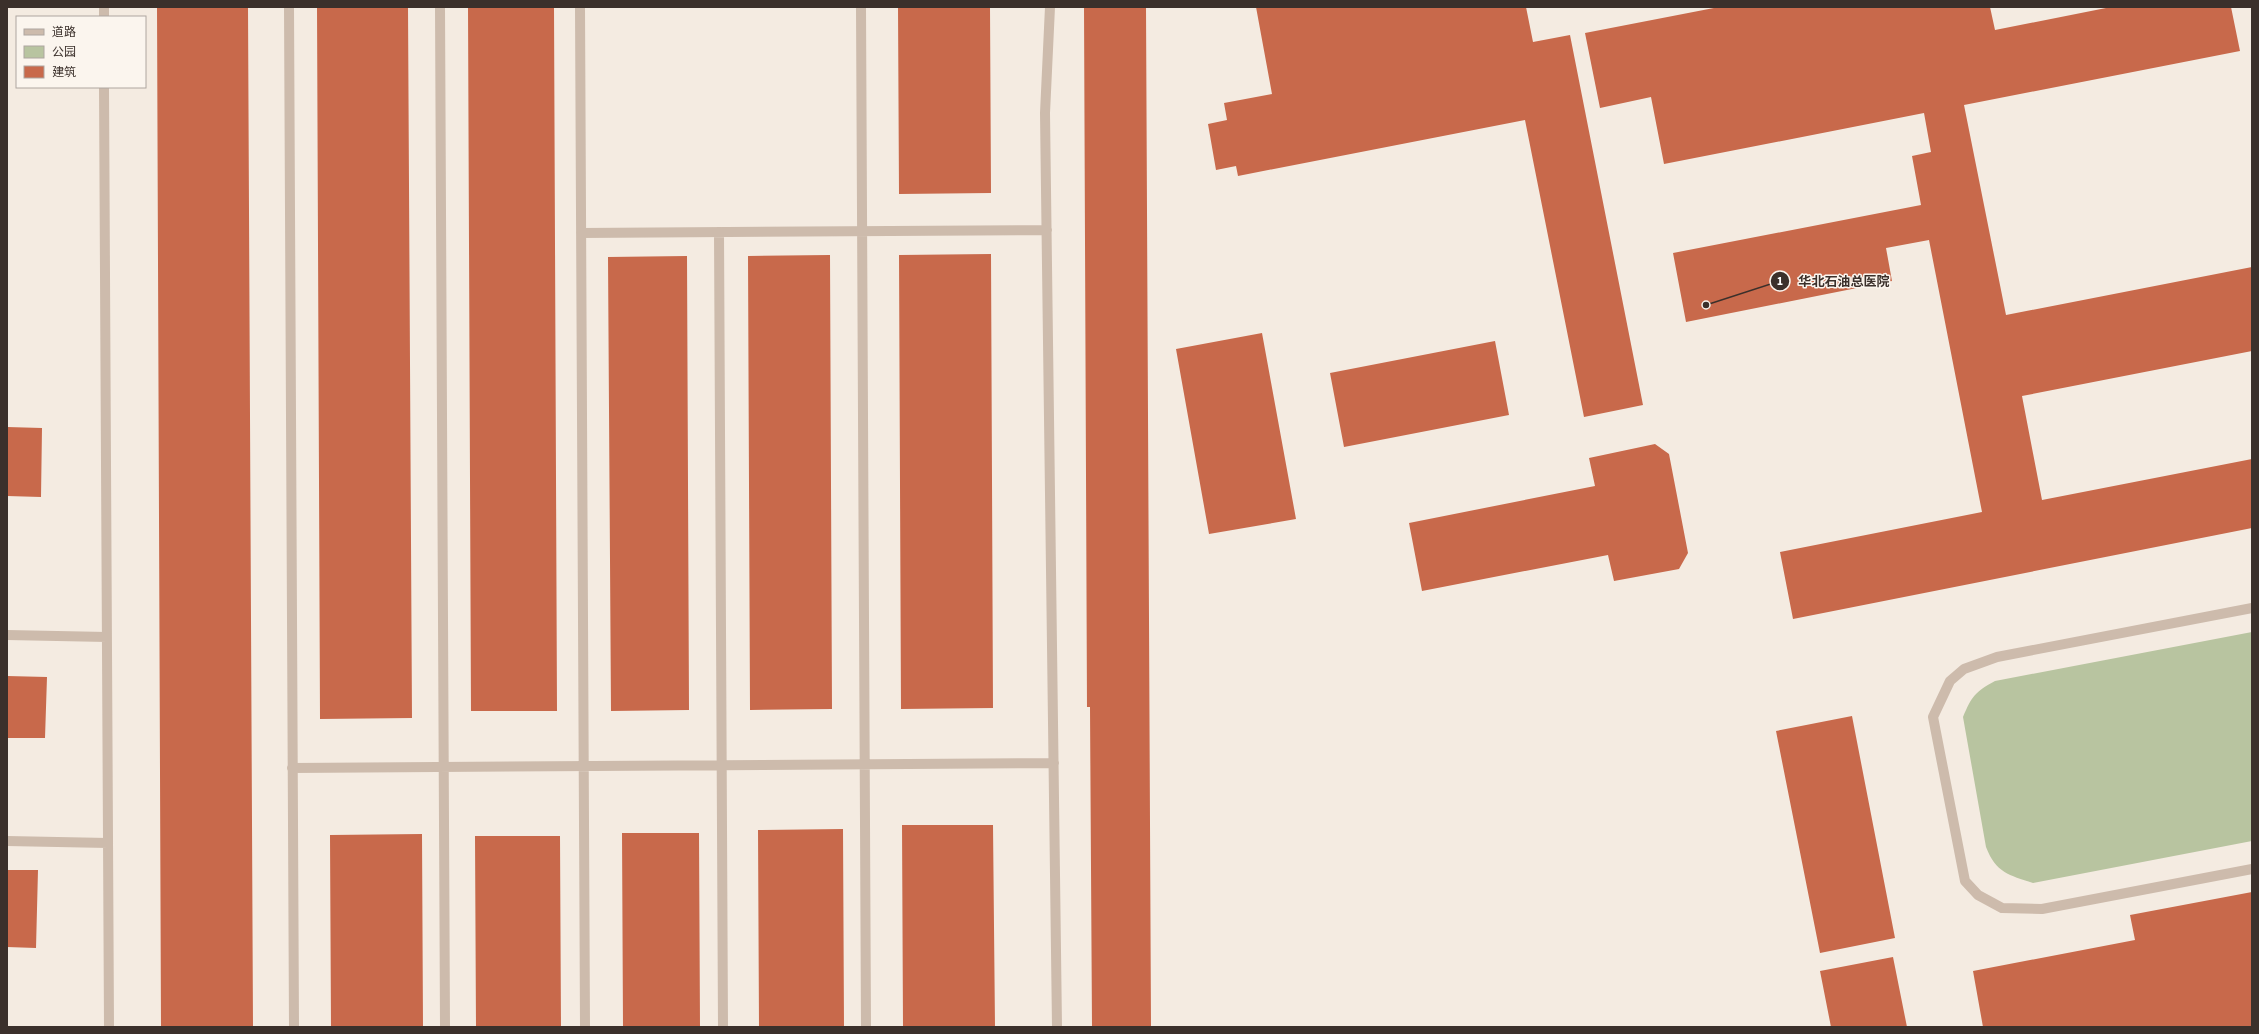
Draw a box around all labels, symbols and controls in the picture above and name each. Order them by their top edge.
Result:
legend [16,16,146,88]
text: 道路 [52,24,76,41]
text: 公园 [52,44,76,61]
text: 建筑 [52,64,76,81]
callout: 华北石油总医院 [1770,269,1897,294]
text: 1 [1777,273,1783,290]
text: 华北石油总医院 [1798,273,1890,291]

